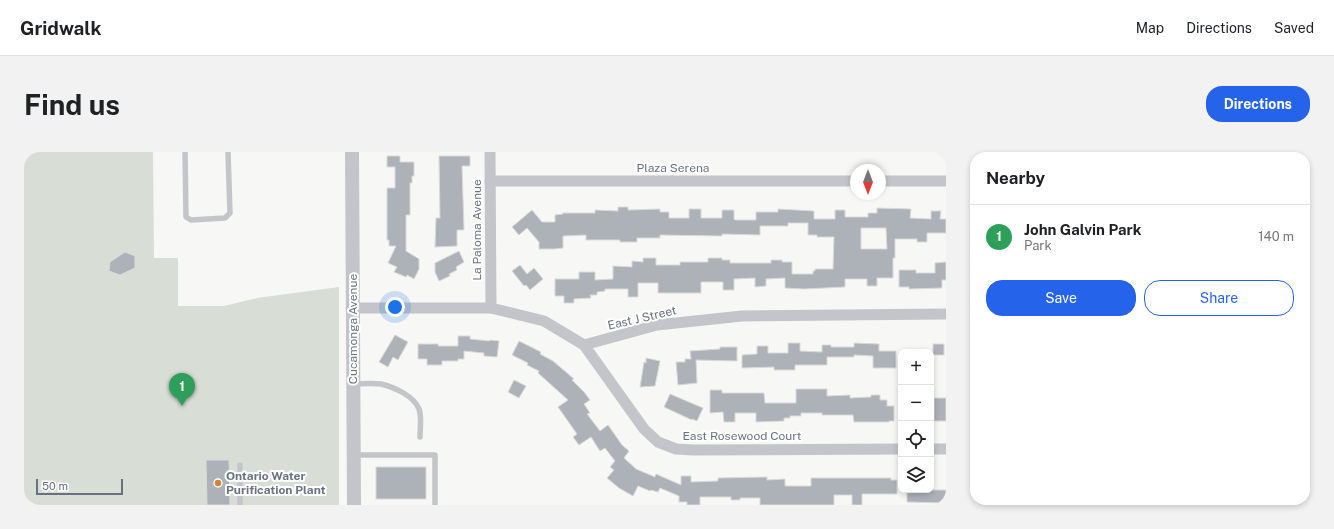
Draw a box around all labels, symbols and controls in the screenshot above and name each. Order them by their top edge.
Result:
text: Gridwalk [20,17,101,39]
text: Map [1136,20,1164,36]
text: Directions [1186,20,1252,36]
text: Saved [1274,20,1314,36]
button: Directions [1206,86,1310,122]
text: Find us [24,88,120,121]
street label: Plaza Serena [637,161,709,175]
north arrow [850,164,886,200]
text: Nearby [986,168,1045,188]
street label: La Paloma Avenue [470,179,484,281]
text: John Galvin Park [1024,221,1141,238]
text: 1 [996,229,1002,244]
text: 140 m [1258,229,1294,244]
text: Park [1024,238,1052,253]
street label: Cucamonga Avenue [346,274,360,384]
button: Save [986,280,1136,316]
button: Share [1144,280,1294,316]
your location [385,297,405,317]
street label: East J Street [606,303,678,333]
map controls [898,349,934,493]
button: + [898,349,934,385]
pin: 1 [169,373,195,406]
button: − [898,385,934,421]
button: locate [898,421,934,457]
street label: East Rosewood Court [682,429,802,443]
button: layers [898,457,934,493]
place label: Ontario Water Purification Plant [226,469,326,497]
scale bar [36,477,123,496]
marker: Ontario Water Purification Plant [213,478,223,488]
text: 50 m [42,480,68,492]

